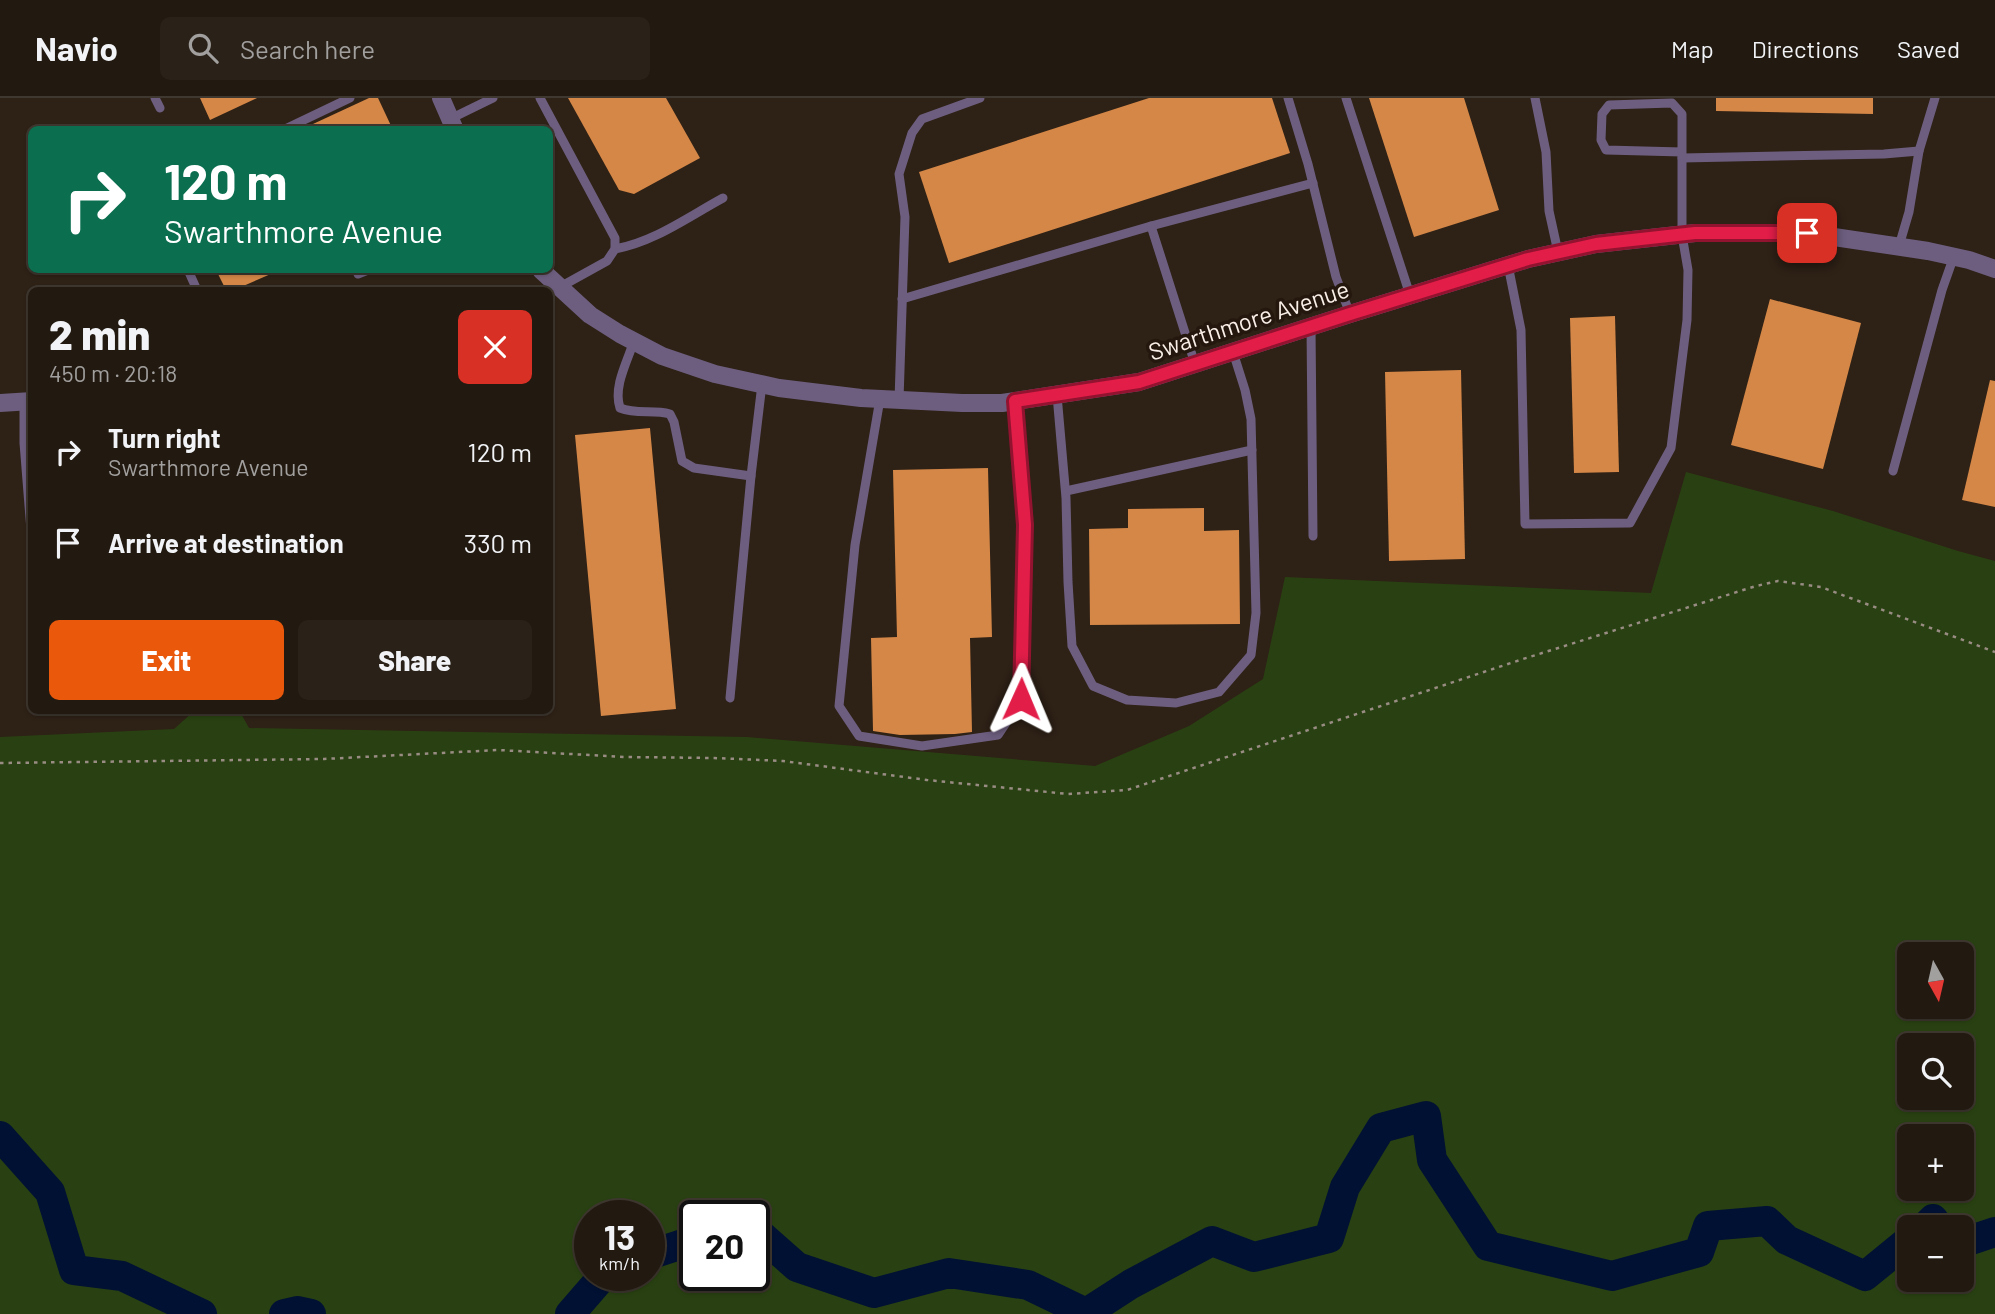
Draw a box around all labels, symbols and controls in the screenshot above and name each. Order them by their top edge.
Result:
search box [160,17,650,80]
text: Navio [35,28,118,68]
icon: search [184,29,222,67]
text: Search here [240,33,375,64]
text: Map [1671,34,1714,63]
text: Directions [1752,34,1859,63]
text: Saved [1897,34,1960,63]
text: 120 m [164,151,287,210]
icon: right [49,154,140,245]
pin [1777,203,1837,263]
text: Swarthmore Avenue [164,211,443,249]
icon: arrive [1788,214,1826,252]
street label: Swarthmore Avenue [1145,273,1353,366]
text: 2 min [49,308,150,358]
button: close [458,310,532,384]
text: 450 m · 20:18 [49,359,177,387]
text: Turn right [108,422,221,453]
icon: right [49,433,87,471]
text: 120 m [468,436,532,467]
text: Swarthmore Avenue [108,453,309,481]
icon: arrive [49,524,87,562]
text: Arrive at destination [108,527,344,558]
text: 330 m [464,527,532,558]
button: Exit [49,620,284,700]
button: Share [298,620,532,700]
position arrow [984,662,1058,736]
north arrow [1897,942,1974,1018]
map controls [1897,942,1974,1292]
button: search [1897,1033,1974,1110]
button: + [1897,1124,1974,1201]
speed limit sign: 20 [679,1200,770,1291]
text: 13 [604,1215,635,1257]
button: − [1897,1215,1974,1292]
text: km/h [599,1252,640,1274]

